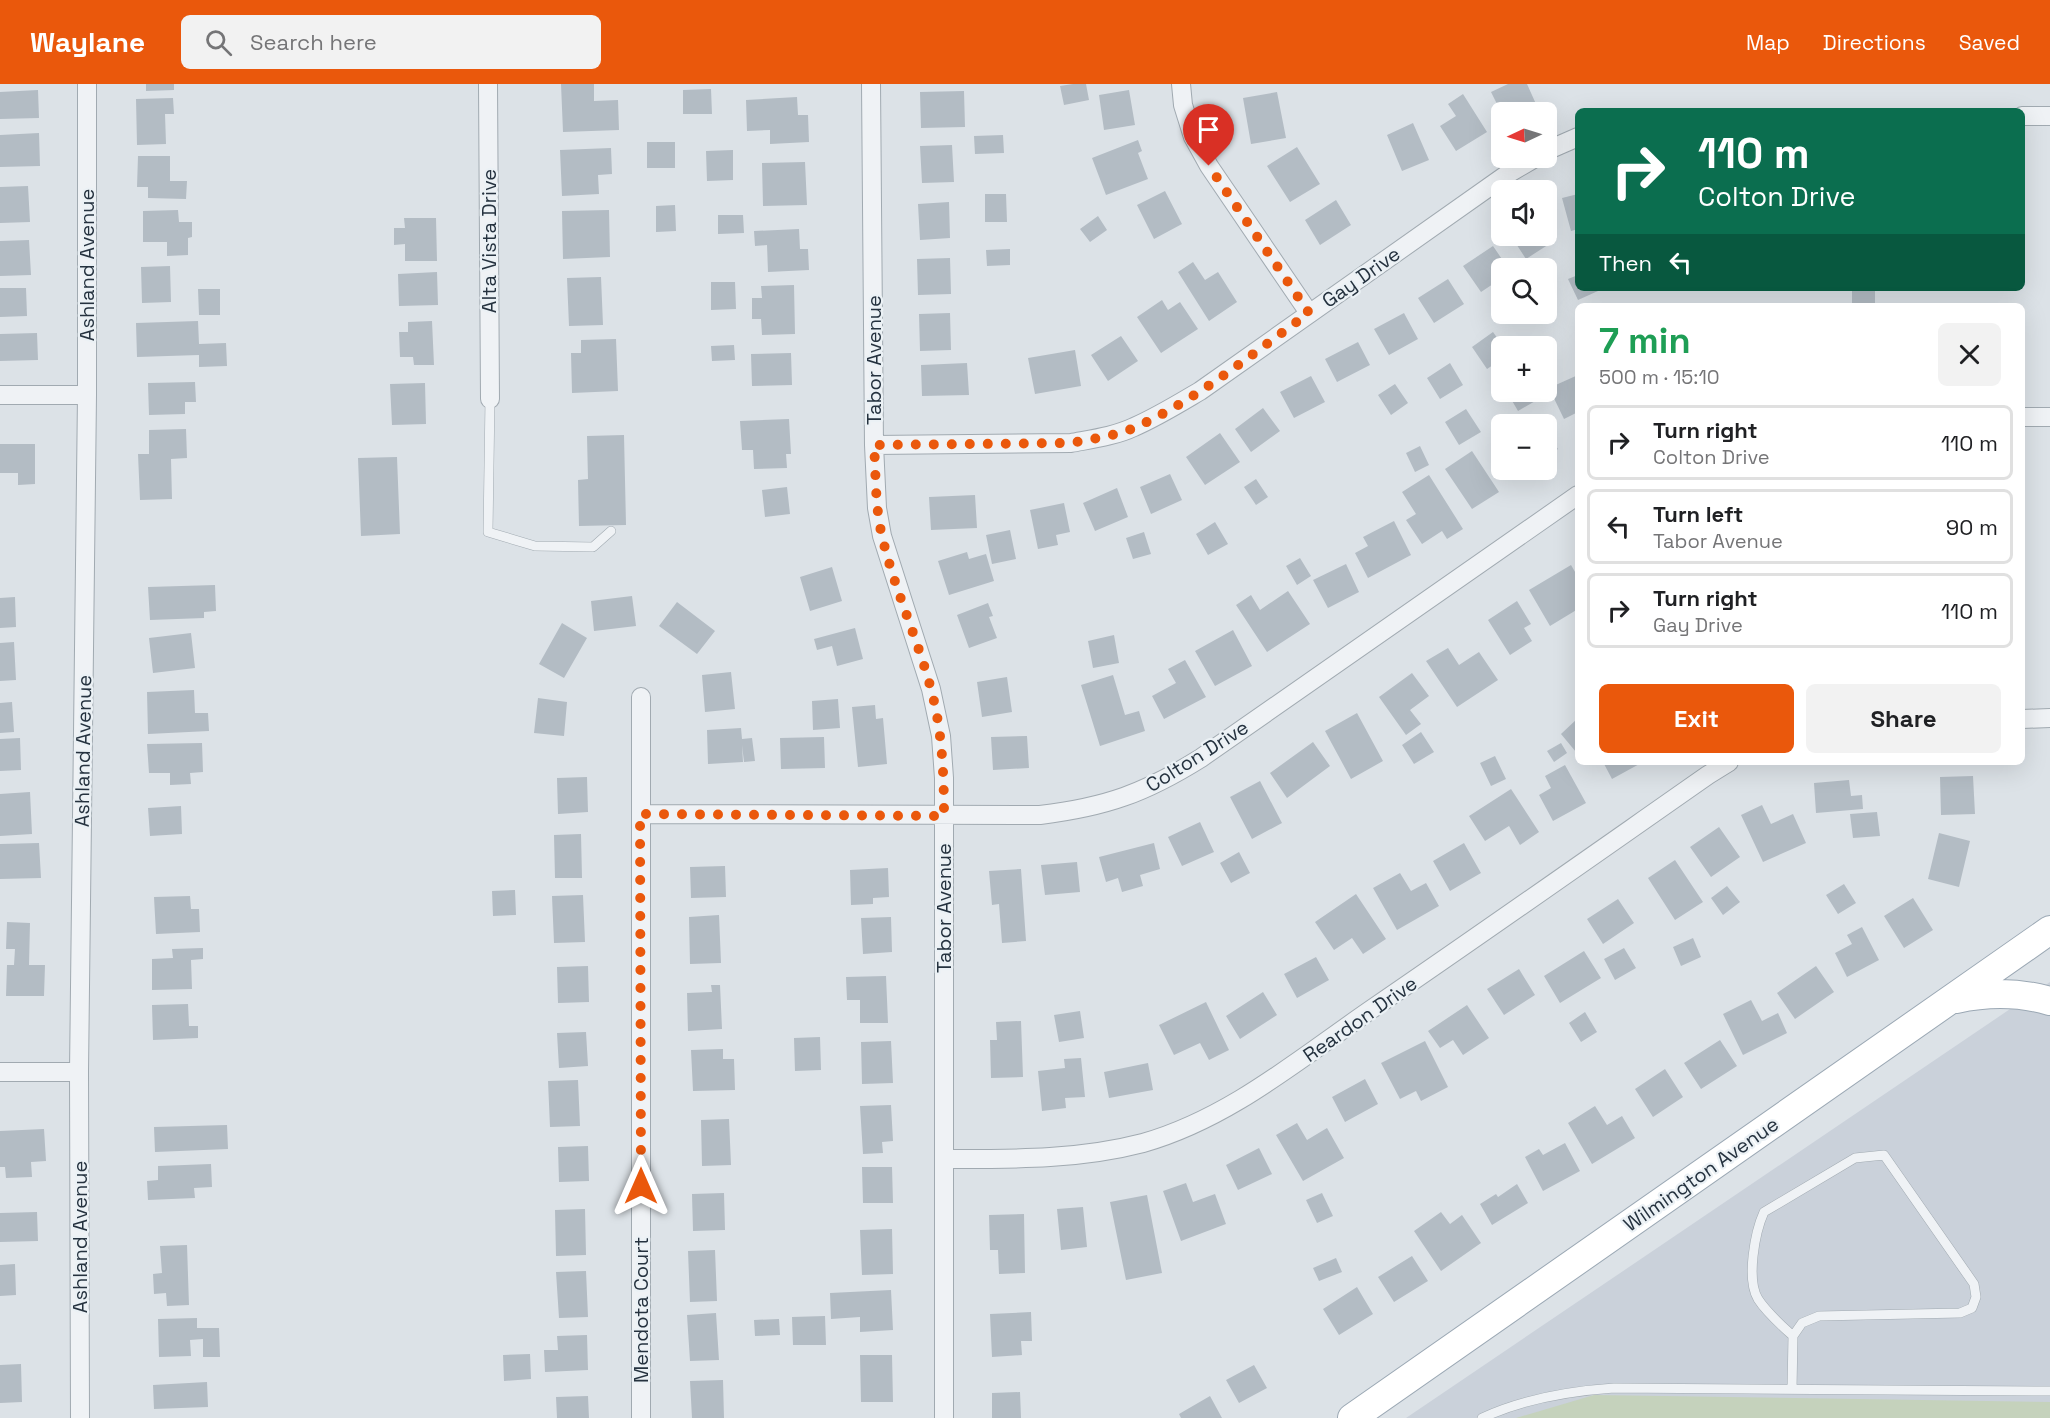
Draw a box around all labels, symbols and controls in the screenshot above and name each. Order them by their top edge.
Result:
search box [181,15,601,69]
text: Waylane [30,24,145,60]
icon: search [202,26,235,59]
text: Search here [250,28,377,56]
text: Map [1746,29,1790,56]
text: Directions [1823,29,1926,56]
text: Saved [1959,29,2020,56]
north arrow [1491,102,1557,168]
map controls [1491,102,1557,480]
pin [1183,104,1234,166]
icon: arrive [1192,113,1225,146]
text: 110 m [1698,127,1810,180]
icon: right [1599,132,1677,210]
street label: Alta Vista Drive [476,169,502,313]
text: Colton Drive [1698,179,1855,214]
button: sound [1491,180,1557,246]
street label: Ashland Avenue [74,189,100,341]
street label: Gay Drive [1317,241,1405,313]
icon: left [1664,246,1697,279]
text: Then [1599,249,1652,277]
button: search [1491,258,1557,324]
street label: Tabor Avenue [861,295,887,425]
text: 7 min [1599,318,1691,364]
button: close [1938,323,2001,386]
button: + [1491,336,1557,402]
text: 500 m · 15:10 [1599,364,1720,390]
button: − [1491,414,1557,480]
text: Turn right [1653,416,1758,444]
icon: right [1602,426,1635,459]
text: 110 m [1941,429,1998,457]
text: Colton Drive [1653,444,1770,470]
text: Turn left [1653,500,1743,528]
icon: left [1602,510,1635,543]
text: 90 m [1946,513,1998,541]
text: Tabor Avenue [1653,528,1783,554]
text: Turn right [1653,584,1758,612]
icon: right [1602,594,1635,627]
text: 110 m [1941,597,1998,625]
text: Gay Drive [1653,612,1743,638]
street label: Ashland Avenue [69,675,97,827]
button: Exit [1599,684,1794,753]
button: Share [1806,684,2001,753]
street label: Colton Drive [1141,714,1253,798]
street label: Tabor Avenue [931,843,957,973]
street label: Reardon Drive [1298,970,1422,1068]
street label: Wilmington Avenue [1618,1111,1784,1237]
position arrow [609,1154,673,1218]
street label: Ashland Avenue [67,1161,93,1313]
street label: Mendota Court [628,1237,654,1383]

